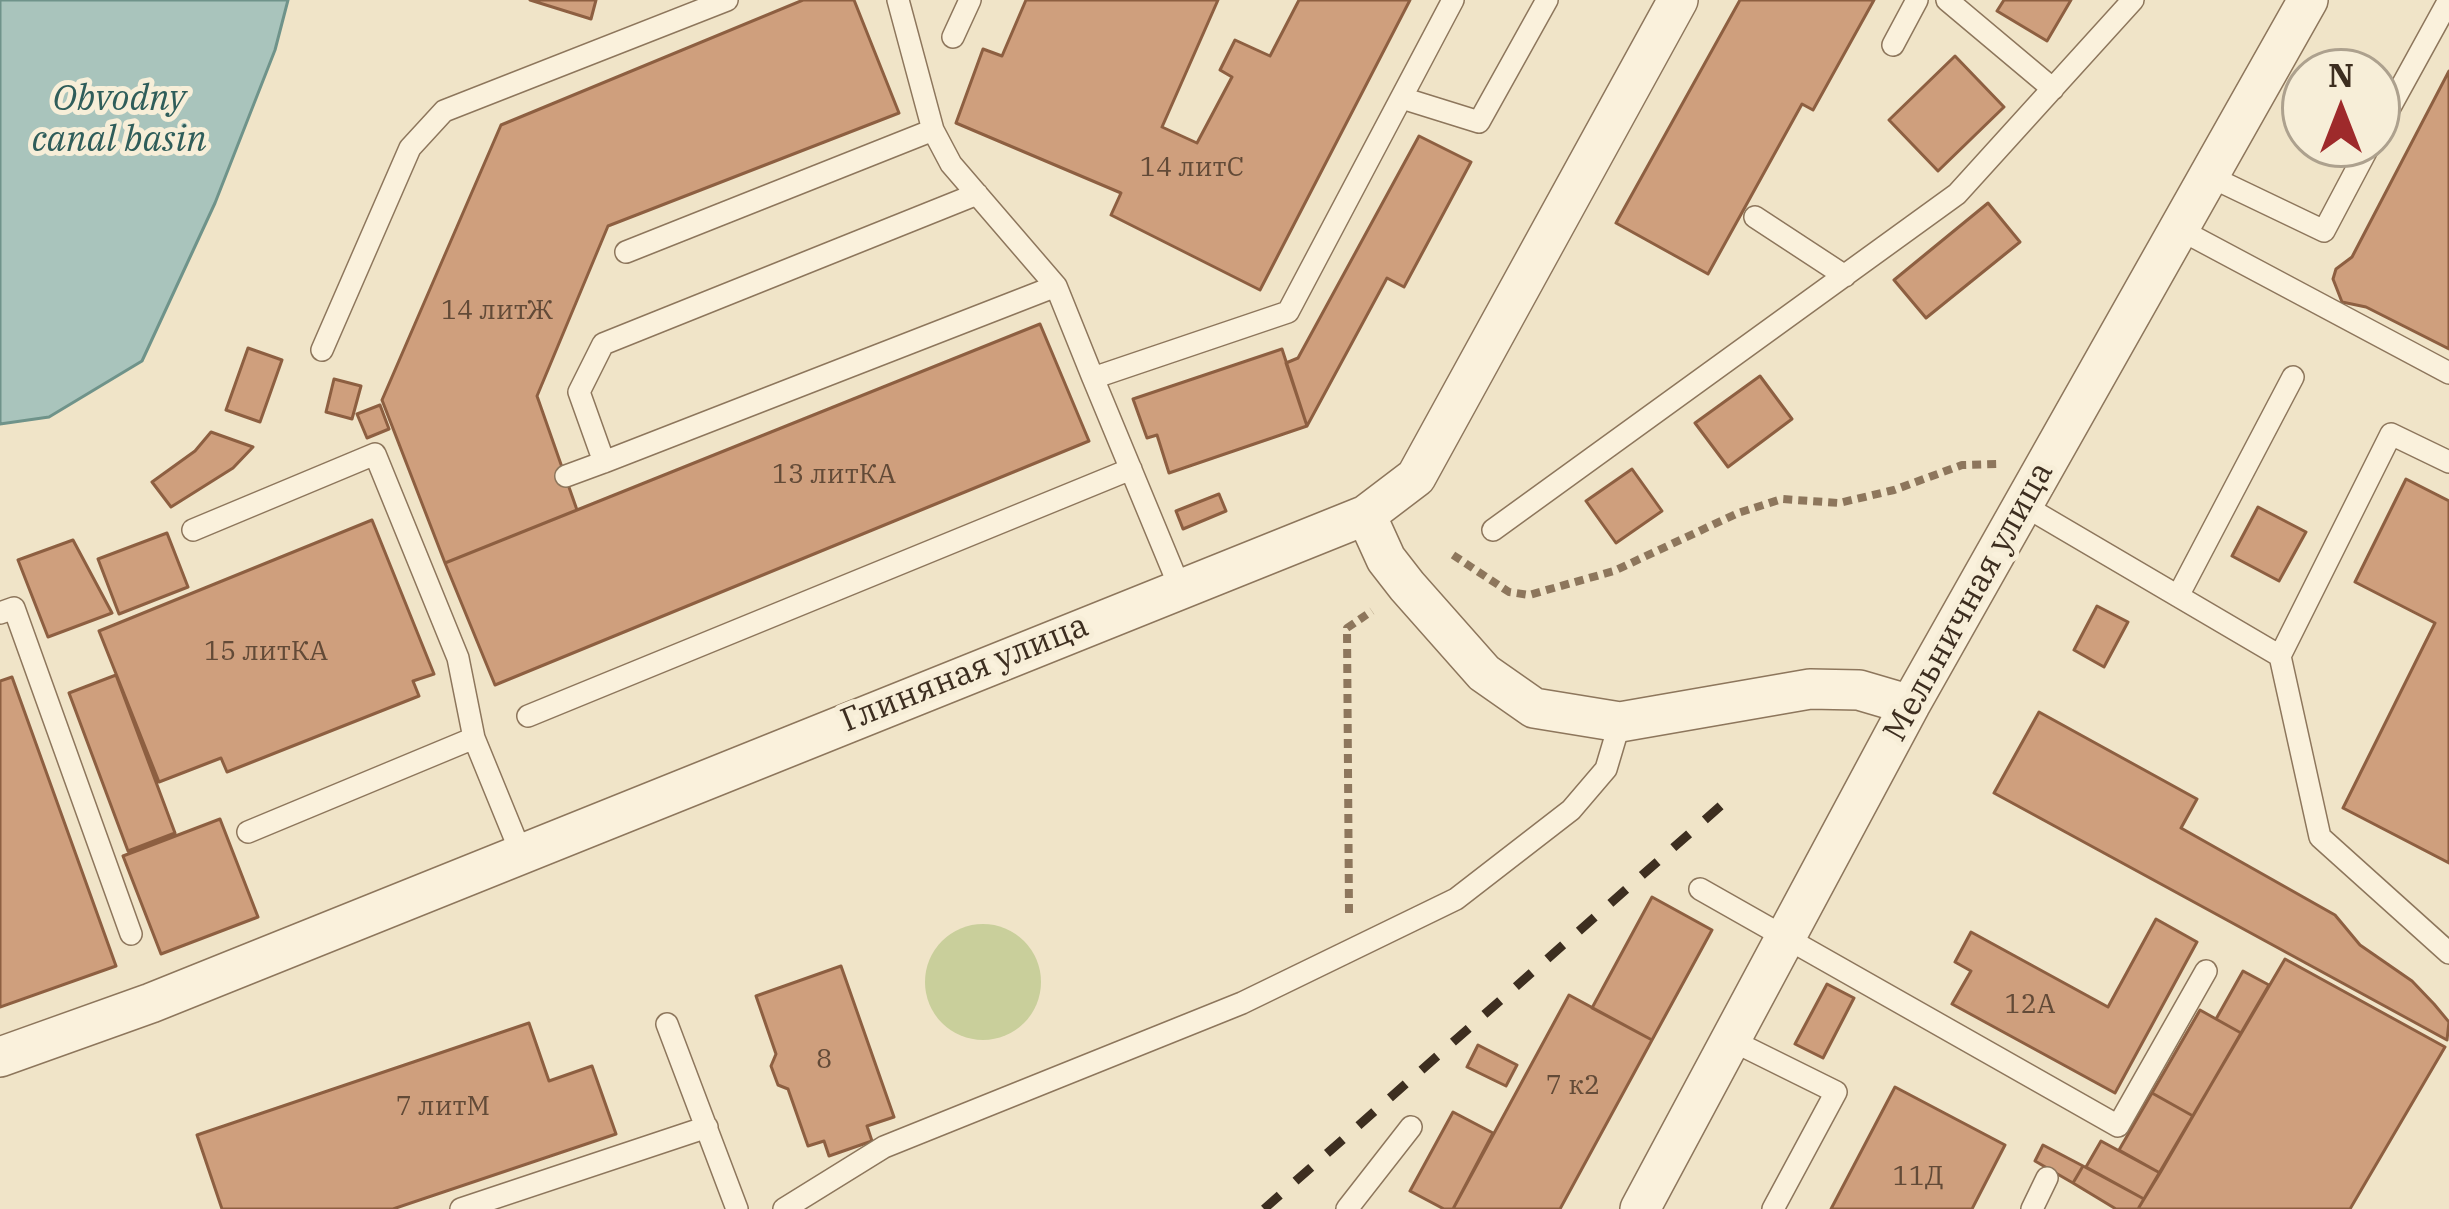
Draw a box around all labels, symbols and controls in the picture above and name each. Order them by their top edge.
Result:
north arrow [2281,48,2401,168]
text: N [2328,53,2354,96]
water label: Obvodny canal basin [31,78,207,163]
house number: 14 литС [1140,152,1244,184]
house number: 14 литЖ [441,295,553,327]
street label: Мельничная улица [1876,456,2062,748]
house number: 13 литКА [772,459,896,491]
street label: Глиняная улица [836,606,1094,742]
house number: 15 литКА [204,636,328,668]
house number: 12А [2005,989,2055,1021]
house number: 8 [816,1044,832,1076]
house number: 7 к2 [1546,1070,1600,1102]
house number: 7 литМ [396,1091,490,1123]
house number: 11Д [1892,1161,1944,1193]

